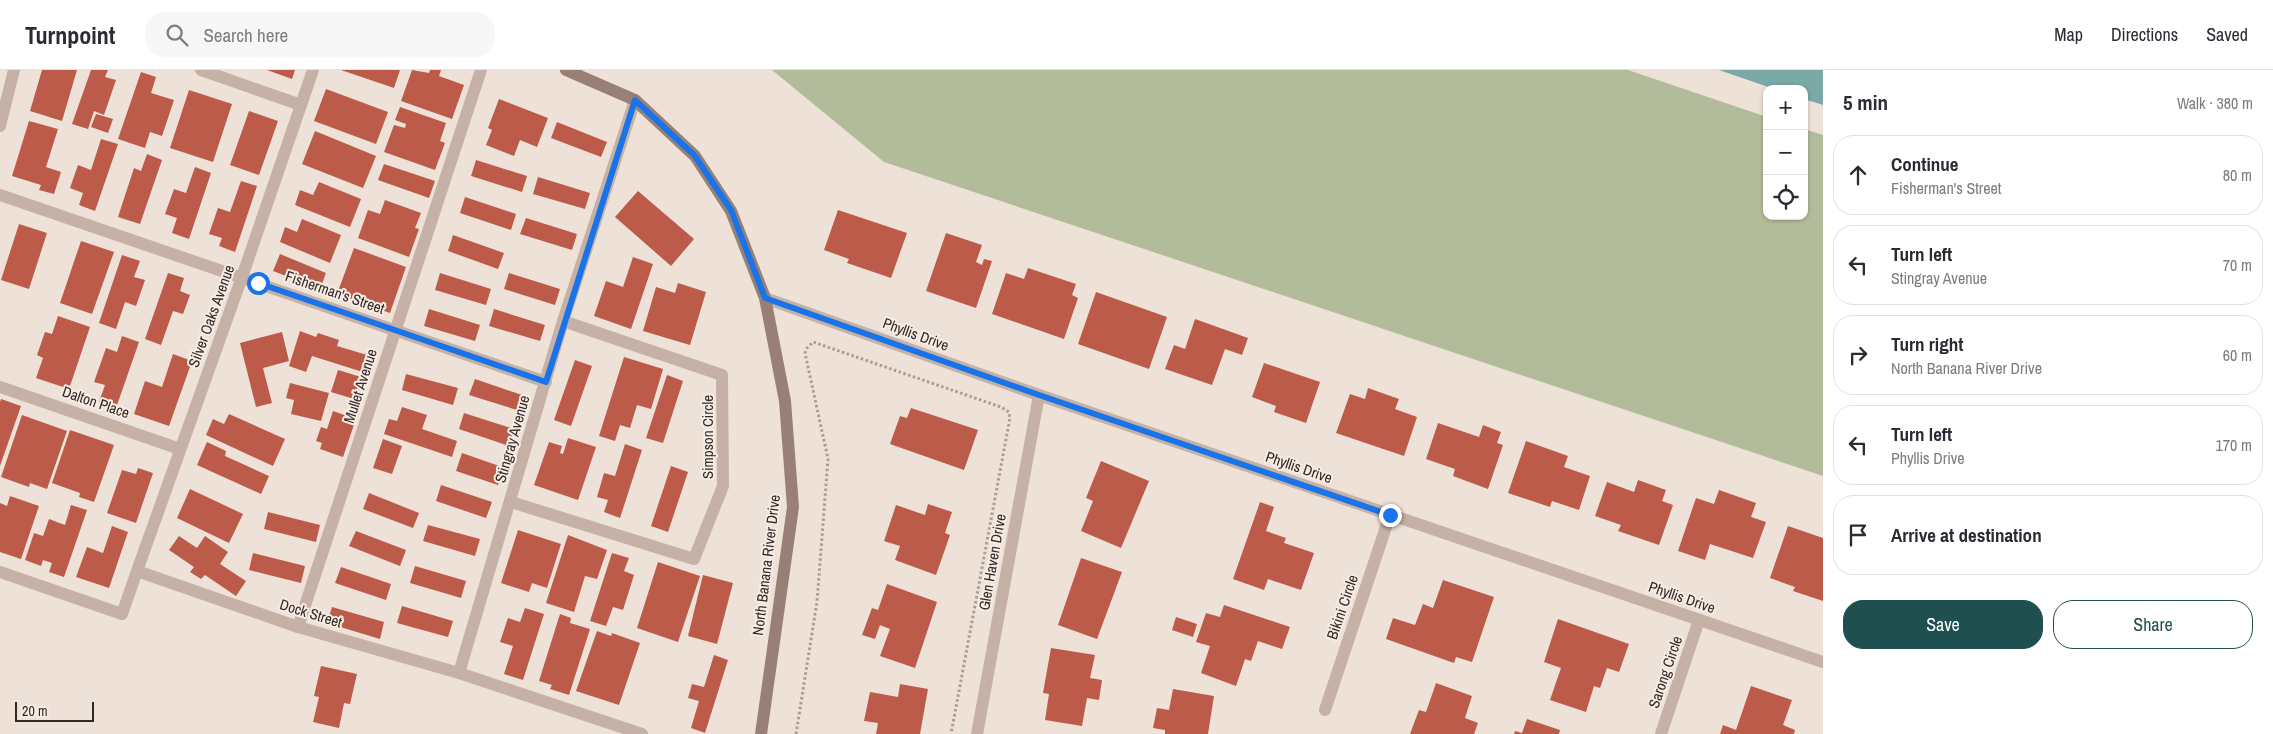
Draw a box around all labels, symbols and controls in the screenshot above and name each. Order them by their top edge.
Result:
search box [145,12,495,57]
text: Turnpoint [25,19,115,51]
icon: search [163,21,191,49]
text: Search here [203,22,288,48]
text: Map [2054,22,2083,47]
text: Directions [2111,22,2178,47]
text: Saved [2206,22,2248,47]
map controls [1763,85,1808,220]
button: + [1763,85,1808,130]
text: 5 min [1843,88,1888,117]
text: Walk · 380 m [2177,92,2253,114]
button: − [1763,130,1808,175]
text: Continue [1891,151,1959,177]
icon: ahead [1844,161,1872,189]
text: 80 m [2223,164,2252,186]
button: locate [1763,175,1808,220]
text: Fisherman's Street [1891,177,2001,199]
text: Turn left [1891,241,1952,267]
icon: left [1844,251,1872,279]
text: 70 m [2223,254,2252,276]
street label: Silver Oaks Avenue [183,262,239,370]
street label: Fisherman's Street [283,265,388,319]
text: Stingray Avenue [1891,267,1987,289]
route start [247,272,270,295]
street label: Phyllis Drive [880,312,952,356]
text: Turn right [1891,331,1963,357]
icon: right [1844,341,1872,369]
text: 60 m [2223,344,2252,366]
street label: Mullet Avenue [338,346,382,426]
text: North Banana River Drive [1891,357,2042,379]
street label: Dalton Place [60,381,133,423]
street label: Stingray Avenue [489,393,535,485]
street label: Simpson Circle [697,395,718,479]
text: Turn left [1891,421,1952,447]
icon: left [1844,431,1872,459]
text: 170 m [2216,434,2252,456]
street label: Phyllis Drive [1263,446,1335,488]
text: Phyllis Drive [1891,447,1965,469]
street label: North Banana River Drive [747,493,785,637]
route end [1379,504,1402,527]
street label: Glen Haven Drive [973,512,1011,612]
icon: arrive [1844,521,1872,549]
text: Arrive at destination [1891,522,2042,548]
street label: Bikini Circle [1321,572,1363,642]
street label: Phyllis Drive [1646,576,1718,618]
street label: Dock Street [277,594,345,633]
button: Save [1843,600,2043,649]
button: Share [2053,600,2253,649]
street label: Sarong Circle [1643,633,1687,711]
scale bar [15,699,94,722]
text: 20 m [22,702,48,720]

